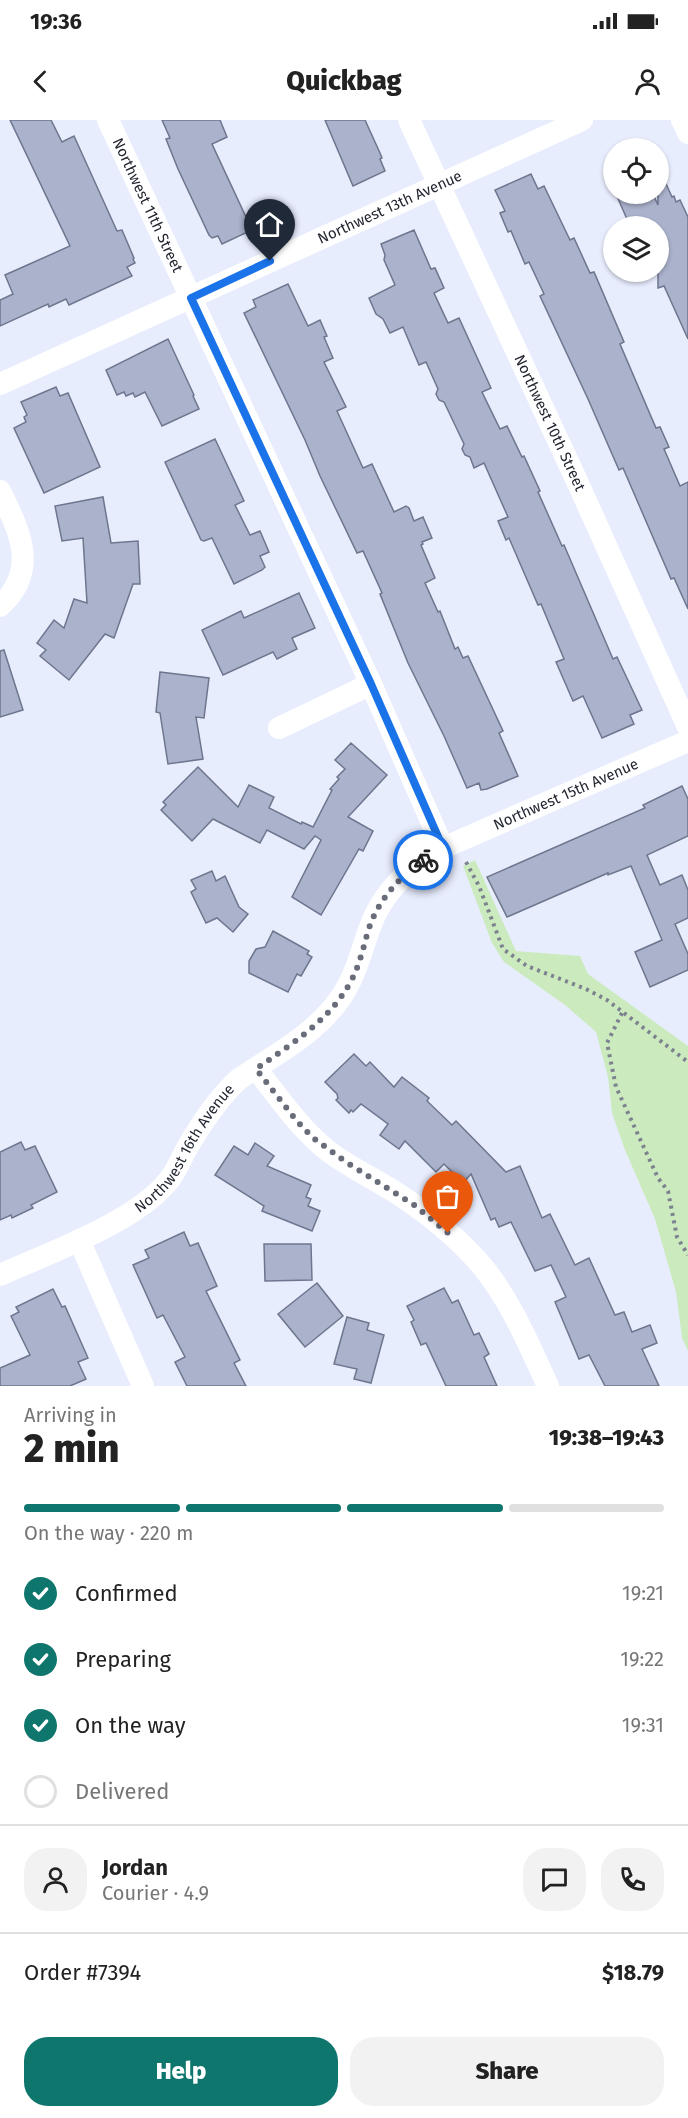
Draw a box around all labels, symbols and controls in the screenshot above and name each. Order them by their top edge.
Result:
text: 19:36 [30,8,82,35]
icon: back [24,65,57,98]
text: Quickbag [286,65,402,97]
icon: person [631,65,664,98]
street label: Northwest 11th Street [109,135,187,276]
map controls [603,138,669,282]
button: locate [603,138,669,204]
street label: Northwest 13th Avenue [315,167,465,248]
pin [244,199,295,261]
icon: home [253,208,286,241]
button: layers [603,216,669,282]
street label: Northwest 10th Street [510,352,589,494]
street label: Northwest 15th Avenue [491,755,641,834]
courier [393,830,453,890]
icon: bike [407,844,440,877]
street label: Northwest 16th Avenue [131,1080,238,1216]
pin [422,1171,473,1233]
icon: bag [431,1180,464,1213]
text: Arriving in [24,1403,117,1427]
text: 19:38–19:43 [549,1424,664,1451]
text: 2 min [24,1426,120,1472]
text: On the way · 220 m [24,1521,193,1545]
icon: check [24,1577,57,1610]
text: Confirmed [75,1580,178,1607]
text: 19:21 [622,1581,664,1605]
icon: check [24,1643,57,1676]
text: Preparing [75,1646,171,1673]
text: 19:22 [620,1647,664,1671]
icon: check [24,1709,57,1742]
text: On the way [75,1712,186,1739]
text: 19:31 [622,1713,664,1737]
text: Delivered [75,1778,170,1805]
button: person [24,1848,87,1911]
button: chat [523,1848,586,1911]
button: phone [601,1848,664,1911]
text: Jordan [102,1854,168,1881]
text: Courier · 4.9 [102,1881,209,1905]
text: Order #7394 [24,1959,141,1986]
text: $18.79 [602,1959,664,1986]
button: Help [24,2037,338,2106]
button: Share [350,2037,664,2106]

